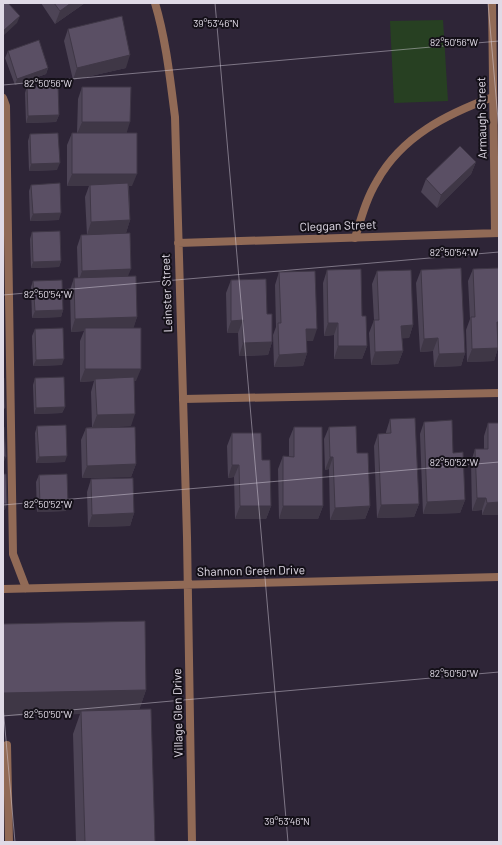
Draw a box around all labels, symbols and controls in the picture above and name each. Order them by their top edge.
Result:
text: 39°53'46"N [193,17,239,29]
text: 82°50'56"W [430,36,478,48]
text: 82°50'56"W [24,77,72,89]
street label: Armaugh Street [473,77,489,159]
street label: Cleggan Street [299,217,377,233]
text: 82°50'54"W [430,246,478,258]
street label: Leinster Street [158,254,174,333]
text: 82°50'54"W [24,288,72,300]
text: 82°50'52"W [430,456,478,468]
text: 82°50'52"W [24,498,72,510]
street label: Shannon Green Drive [197,562,305,578]
text: 82°50'50"W [430,667,479,679]
street label: Village Glen Drive [169,668,185,758]
text: 82°50'50"W [24,708,73,720]
text: 39°53'46"N [264,815,310,827]

